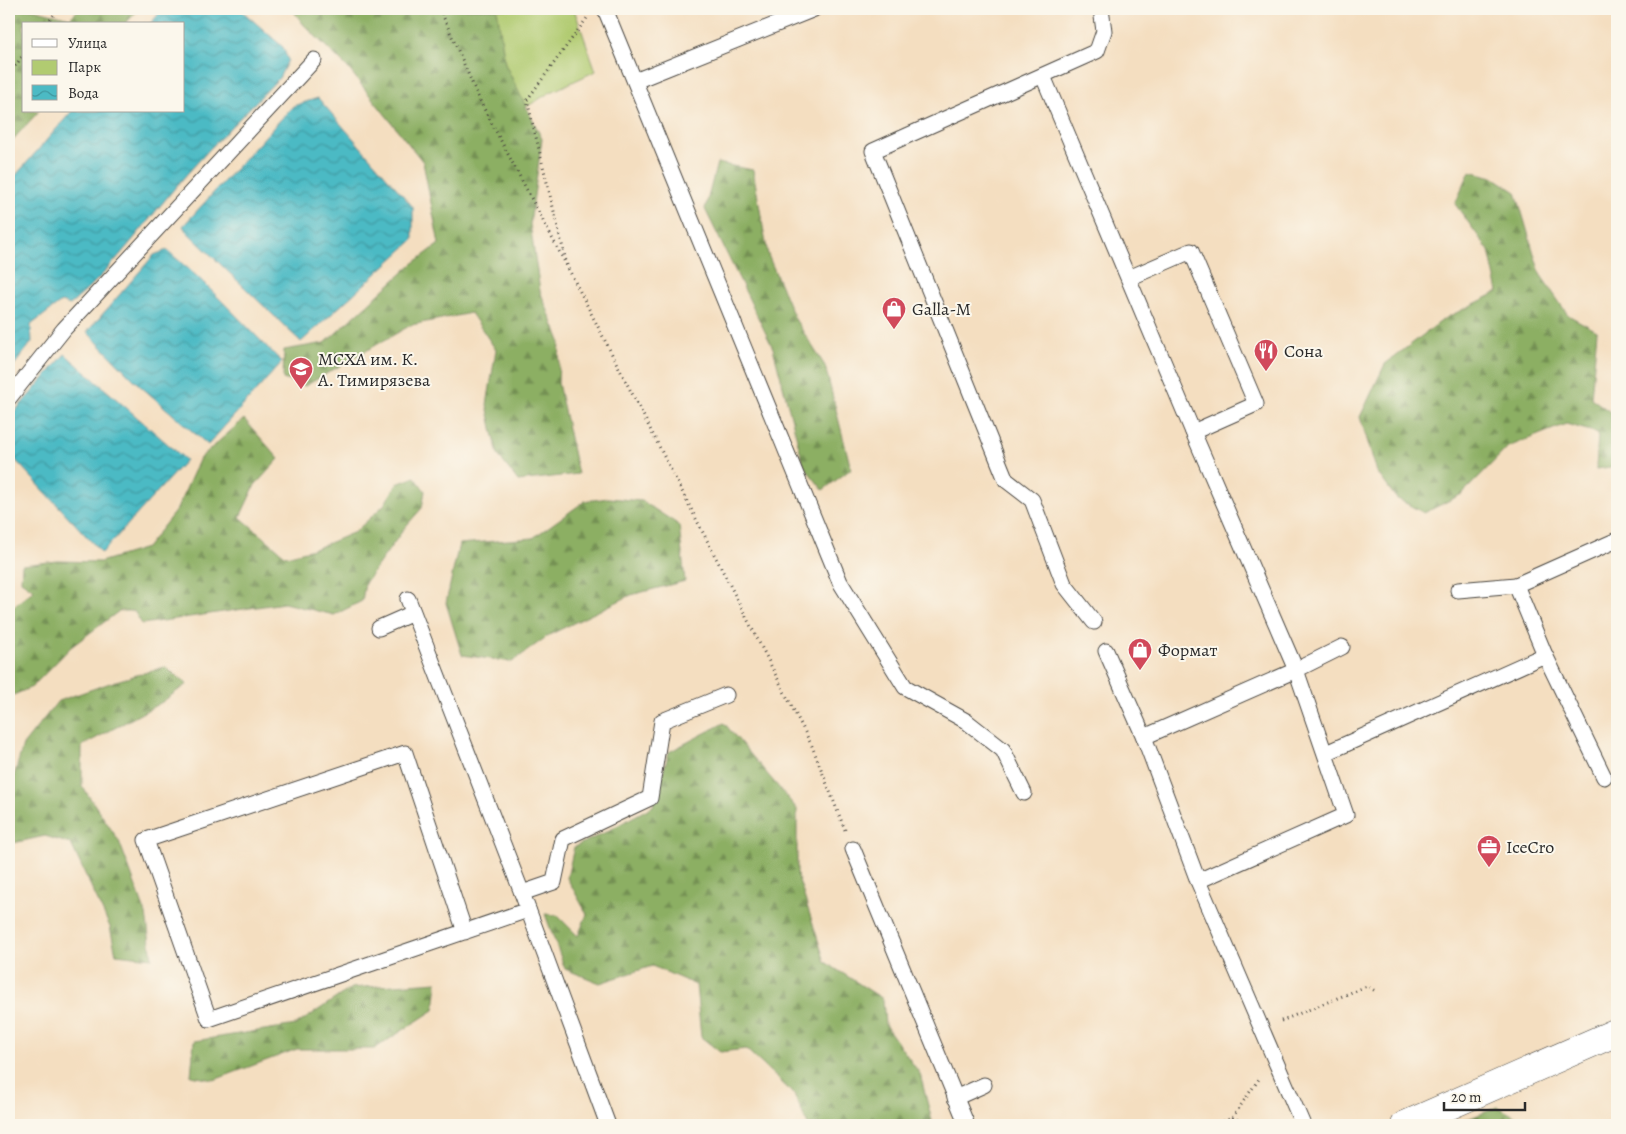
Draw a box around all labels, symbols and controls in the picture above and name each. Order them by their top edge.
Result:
legend [22,22,185,112]
text: Улица [68,33,107,53]
text: Парк [68,57,101,77]
text: Вода [68,83,99,103]
shop icon: Galla-M [881,296,907,330]
place label: Galla-M [912,297,971,321]
restaurant icon: Сона [1253,338,1279,372]
place label: Сона [1284,339,1323,363]
place label: МСХА им. К. А. Тимирязева [317,347,431,392]
school or university icon: МСХА им. К. А. Тимирязева [288,356,314,390]
shop icon: Формат [1127,637,1153,671]
place label: Формат [1158,638,1218,662]
office icon: IceCro [1476,834,1502,868]
place label: IceCro [1506,835,1554,859]
scale bar [1444,1079,1525,1111]
text: 20 m [1451,1087,1482,1107]

